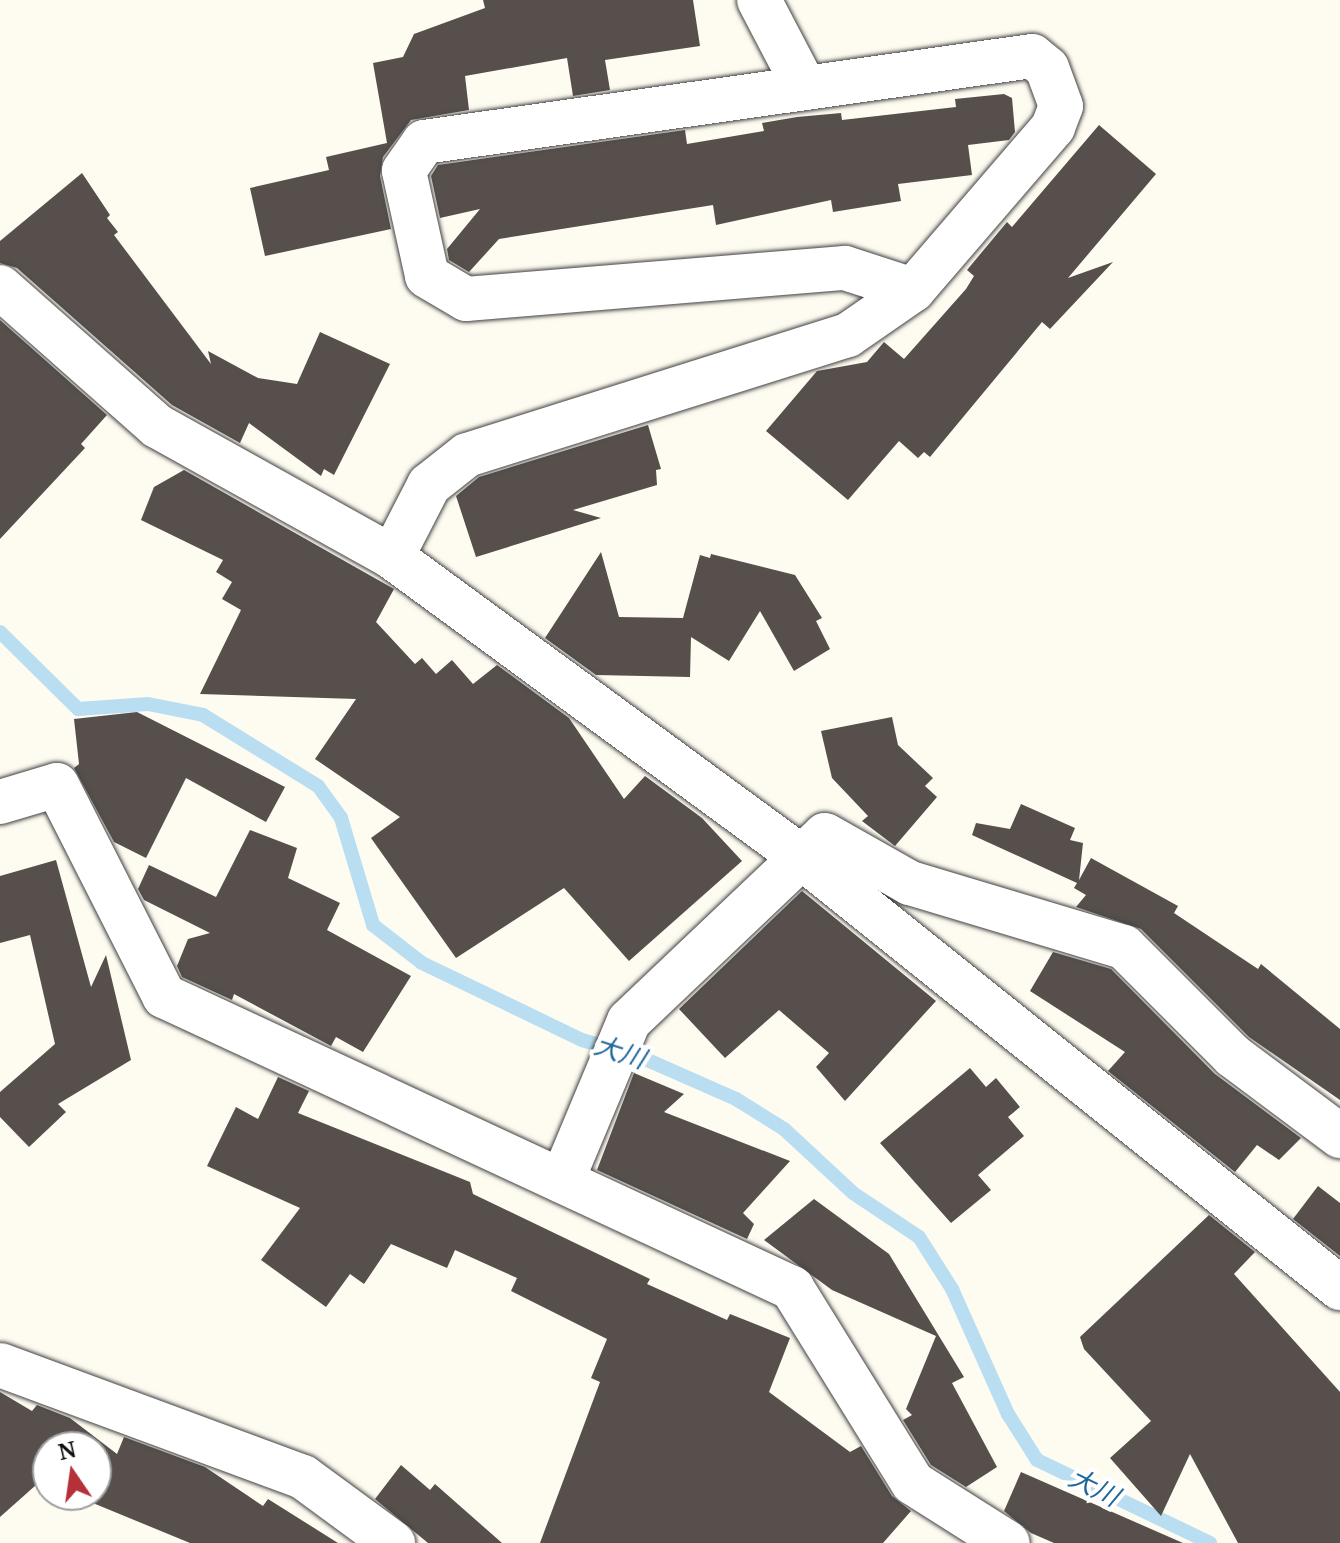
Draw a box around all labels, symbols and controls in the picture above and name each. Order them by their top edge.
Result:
water label: 大川 [590,1029,650,1075]
north arrow [32,1431,112,1511]
text: N [55,1433,79,1466]
water label: 大川 [1064,1462,1124,1512]

